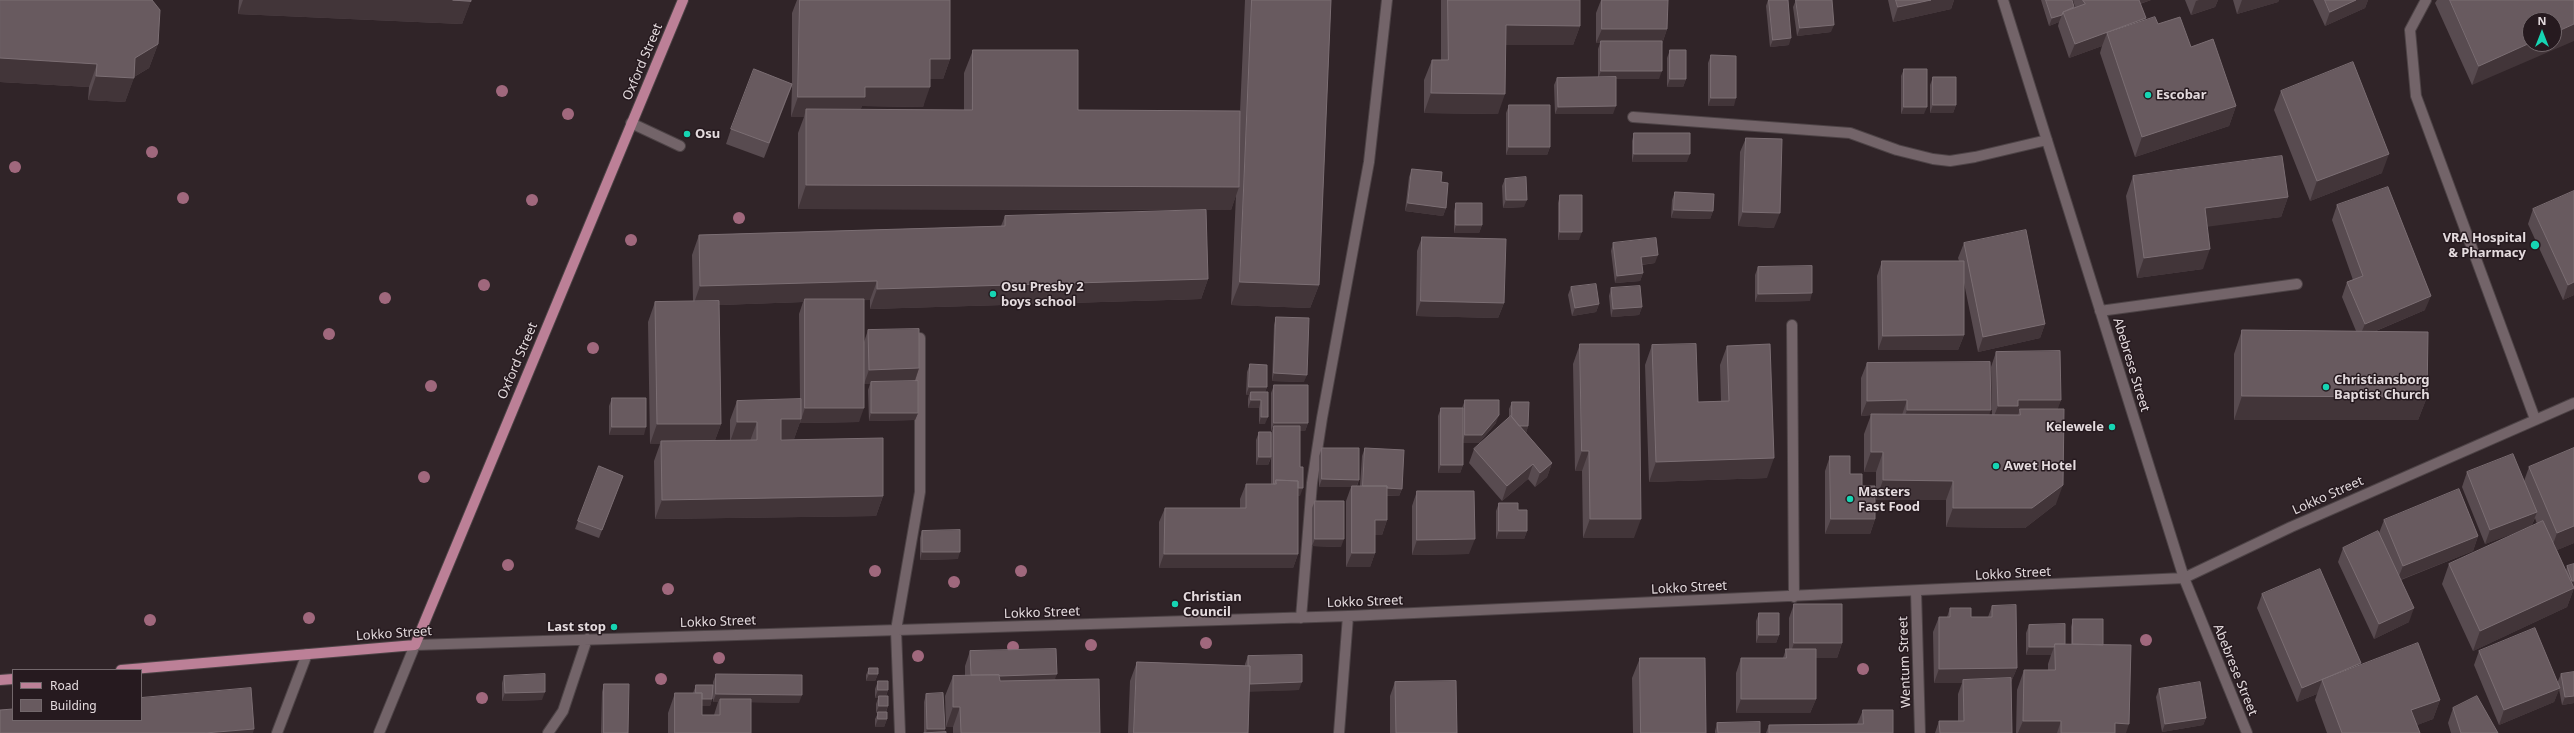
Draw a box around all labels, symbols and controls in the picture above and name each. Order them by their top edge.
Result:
north arrow [2522,12,2562,52]
text: N [2538,13,2546,28]
street label: Oxford Street [620,21,666,103]
place label: Escobar [2156,87,2206,103]
marker: Escobar [2143,90,2153,100]
place label: Osu [695,126,720,142]
marker: Osu [682,129,692,139]
place label: VRA Hospital & Pharmacy [2443,230,2526,261]
marker: VRA Hospital & Pharmacy [2529,239,2541,251]
place label: Osu Presby 2 boys school [1001,279,1084,310]
marker: Osu Presby 2 boys school [988,289,998,299]
street label: Abebrese Street [2109,316,2153,414]
street label: Oxford Street [495,320,541,402]
place label: Christiansborg Baptist Church [2334,372,2430,403]
marker: Christiansborg Baptist Church [2321,382,2331,392]
place label: Kelewele [2046,419,2104,435]
marker: Kelewele [2107,422,2117,432]
place label: Awet Hotel [2004,458,2076,474]
marker: Awet Hotel [1991,461,2001,471]
street label: Lokko Street [2290,473,2366,519]
place label: Masters Fast Food [1858,484,1920,515]
marker: Masters Fast Food [1845,494,1855,504]
street label: Lokko Street [1975,564,2051,584]
street label: Lokko Street [1651,578,1727,598]
place label: Christian Council [1183,589,1242,620]
street label: Lokko Street [1327,593,1403,611]
marker: Christian Council [1170,599,1180,609]
street label: Lokko Street [1004,604,1080,622]
street label: Lokko Street [680,613,756,631]
street label: Wentum Street [1896,616,1914,708]
place label: Last stop [547,619,606,635]
marker: Last stop [609,622,619,632]
street label: Abebrese Street [2210,622,2260,718]
street label: Lokko Street [355,624,433,644]
legend [12,669,142,721]
text: Road [50,677,79,694]
text: Building [50,697,97,714]

